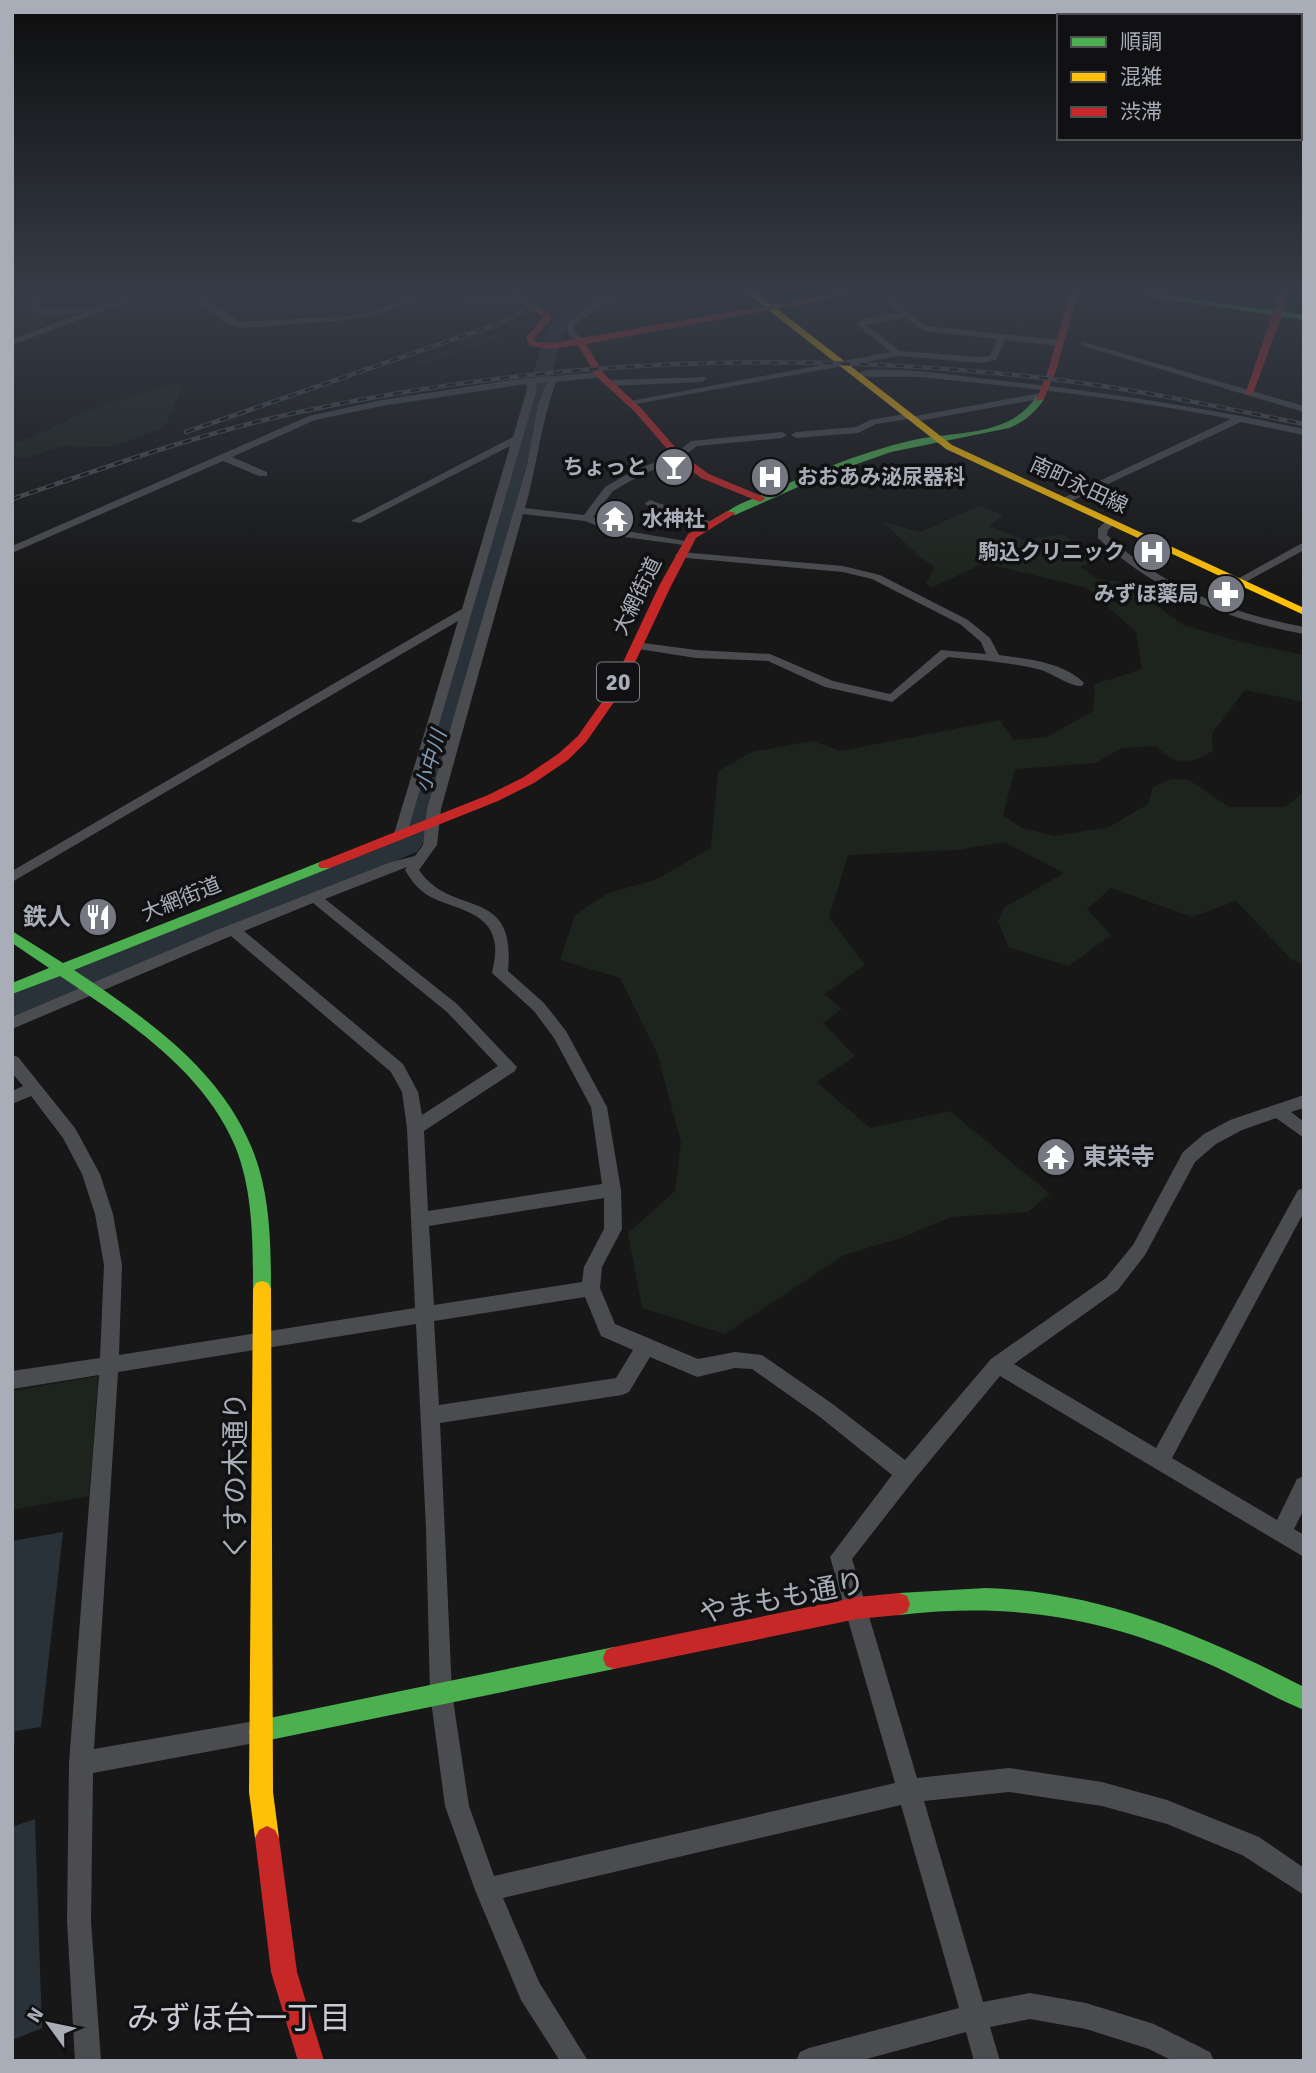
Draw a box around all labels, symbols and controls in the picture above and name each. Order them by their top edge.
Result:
legend [1057,14,1302,140]
text: 順調 [1120,29,1162,55]
text: 混雑 [1120,64,1162,90]
text: 渋滞 [1120,99,1162,125]
bar icon: ちょっと [653,446,695,488]
street label: 南町永田線 [1026,451,1132,519]
place label: ちょっと [563,454,647,480]
hospital icon: おおあみ泌尿器科 [749,456,791,498]
place label: おおあみ泌尿器科 [797,464,965,490]
temple icon: 水神社 [594,498,636,540]
place label: 水神社 [642,506,705,532]
hospital icon: 駒込クリニック [1131,531,1173,573]
place label: 駒込クリニック [978,539,1125,565]
street label: 大網街道 [607,553,667,639]
pharmacy icon: みずほ薬局 [1205,573,1247,615]
place label: みずほ薬局 [1094,581,1199,607]
road number: 20 [597,662,639,702]
water label: 小中川 [410,725,453,795]
street label: 大網街道 [137,871,225,927]
restaurant icon: 鉄人 [77,896,119,938]
place label: 鉄人 [23,902,71,932]
temple icon: 東栄寺 [1035,1136,1077,1178]
place label: 東栄寺 [1083,1142,1155,1172]
street label: くすの木通り [219,1392,253,1560]
street label: やまもも通り [696,1565,868,1631]
north arrow [14,1989,84,2059]
district label: みずほ台一丁目 [127,1999,351,2038]
text: N [22,2003,49,2027]

